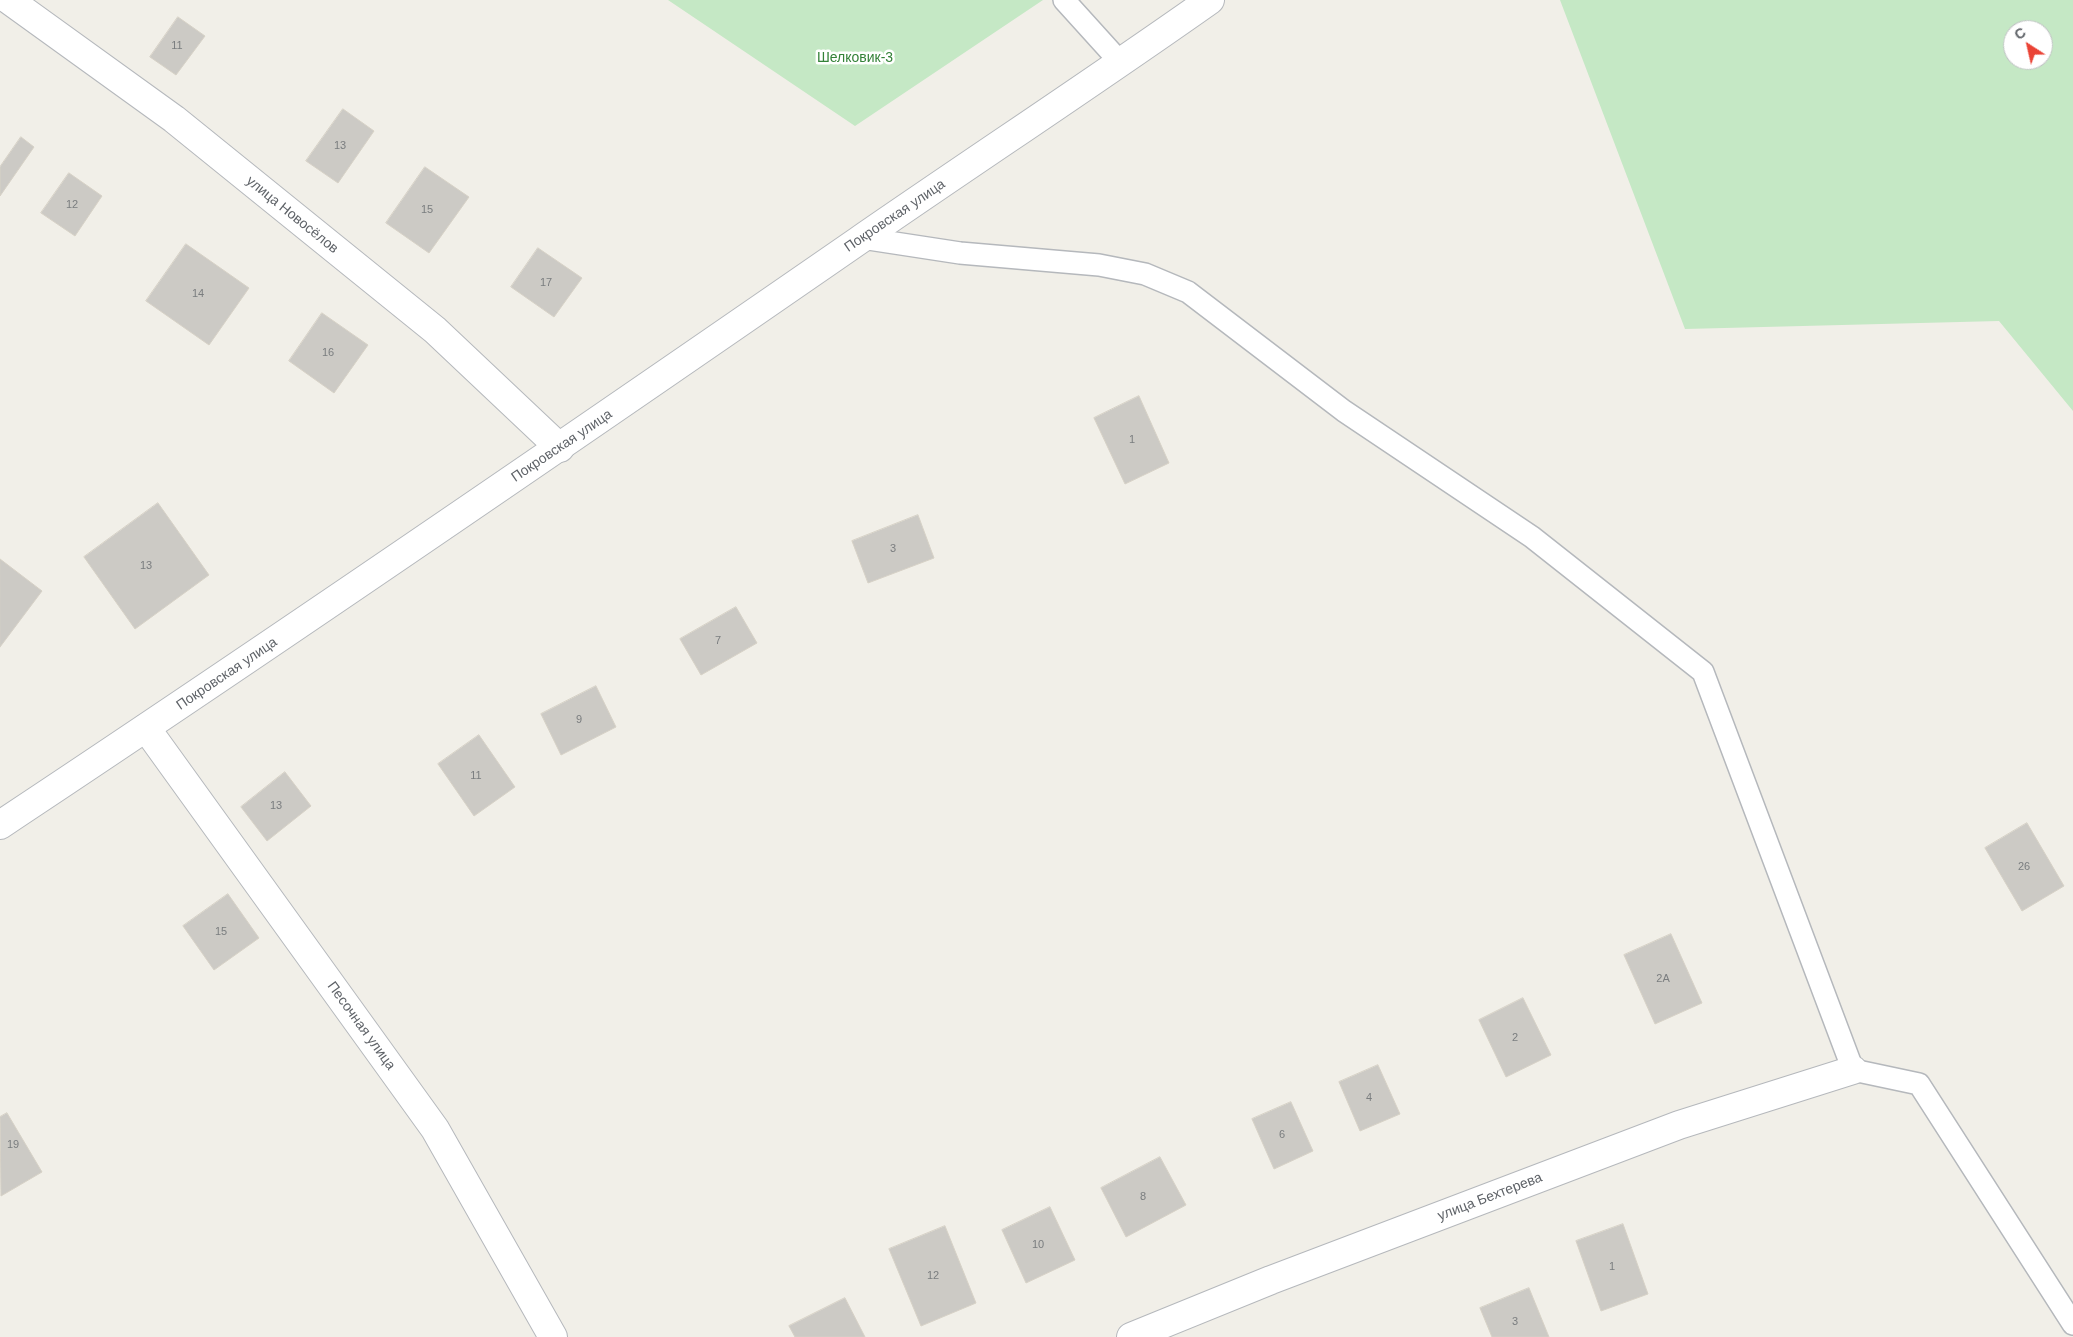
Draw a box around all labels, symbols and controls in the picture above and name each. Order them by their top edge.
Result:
north arrow [2003,20,2053,70]
text: С [2011,24,2029,43]
house number: 11 [171,39,183,53]
park label: Шелковик-3 [817,50,893,66]
house number: 13 [334,139,346,153]
street label: улица Новосёлов [243,173,341,257]
street label: Покровская улица [841,176,949,256]
house number: 12 [66,198,78,212]
house number: 15 [421,203,433,217]
house number: 17 [540,276,552,290]
house number: 14 [192,287,204,301]
house number: 16 [322,346,334,360]
street label: Покровская улица [508,406,616,486]
house number: 1 [1129,433,1135,447]
house number: 3 [890,542,896,556]
house number: 13 [140,559,152,573]
street label: Покровская улица [173,634,281,714]
house number: 7 [715,634,721,648]
house number: 9 [576,713,582,727]
house number: 11 [470,769,482,783]
house number: 13 [270,799,282,813]
house number: 26 [2018,860,2030,874]
house number: 15 [215,925,227,939]
house number: 2А [1656,972,1670,986]
street label: Песочная улица [323,978,399,1074]
house number: 2 [1512,1031,1518,1045]
house number: 4 [1366,1091,1372,1105]
house number: 6 [1279,1128,1285,1142]
house number: 19 [7,1138,19,1152]
street label: улица Бехтерева [1435,1169,1545,1225]
house number: 8 [1140,1190,1146,1204]
house number: 10 [1032,1238,1044,1252]
house number: 1 [1609,1260,1615,1274]
house number: 12 [927,1269,939,1283]
house number: 3 [1512,1315,1518,1329]

